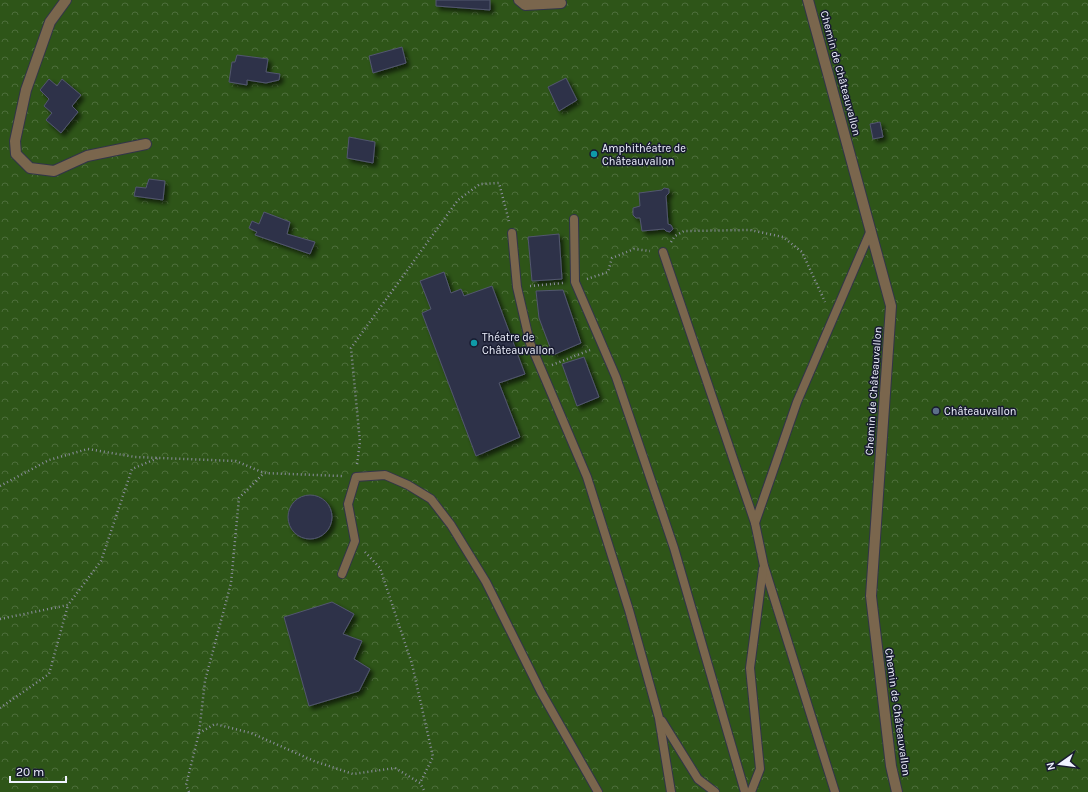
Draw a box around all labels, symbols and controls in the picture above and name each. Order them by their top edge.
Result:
street label: Chemin de Châteauvallon [818,9,863,137]
place label: Amphithéatre de Châteauvallon [602,142,686,168]
marker: Amphithéatre de Châteauvallon [589,149,599,159]
street label: Chemin de Châteauvallon [863,326,884,456]
place label: Théatre de Châteauvallon [482,331,554,357]
marker: Théatre de Châteauvallon [469,338,479,348]
place label: Châteauvallon [944,405,1016,418]
marker: Châteauvallon [931,406,941,416]
street label: Chemin de Châteauvallon [882,647,913,777]
north arrow [1040,744,1080,784]
scale bar [10,758,66,784]
text: N [1044,761,1058,772]
text: 20 m [16,765,44,779]

